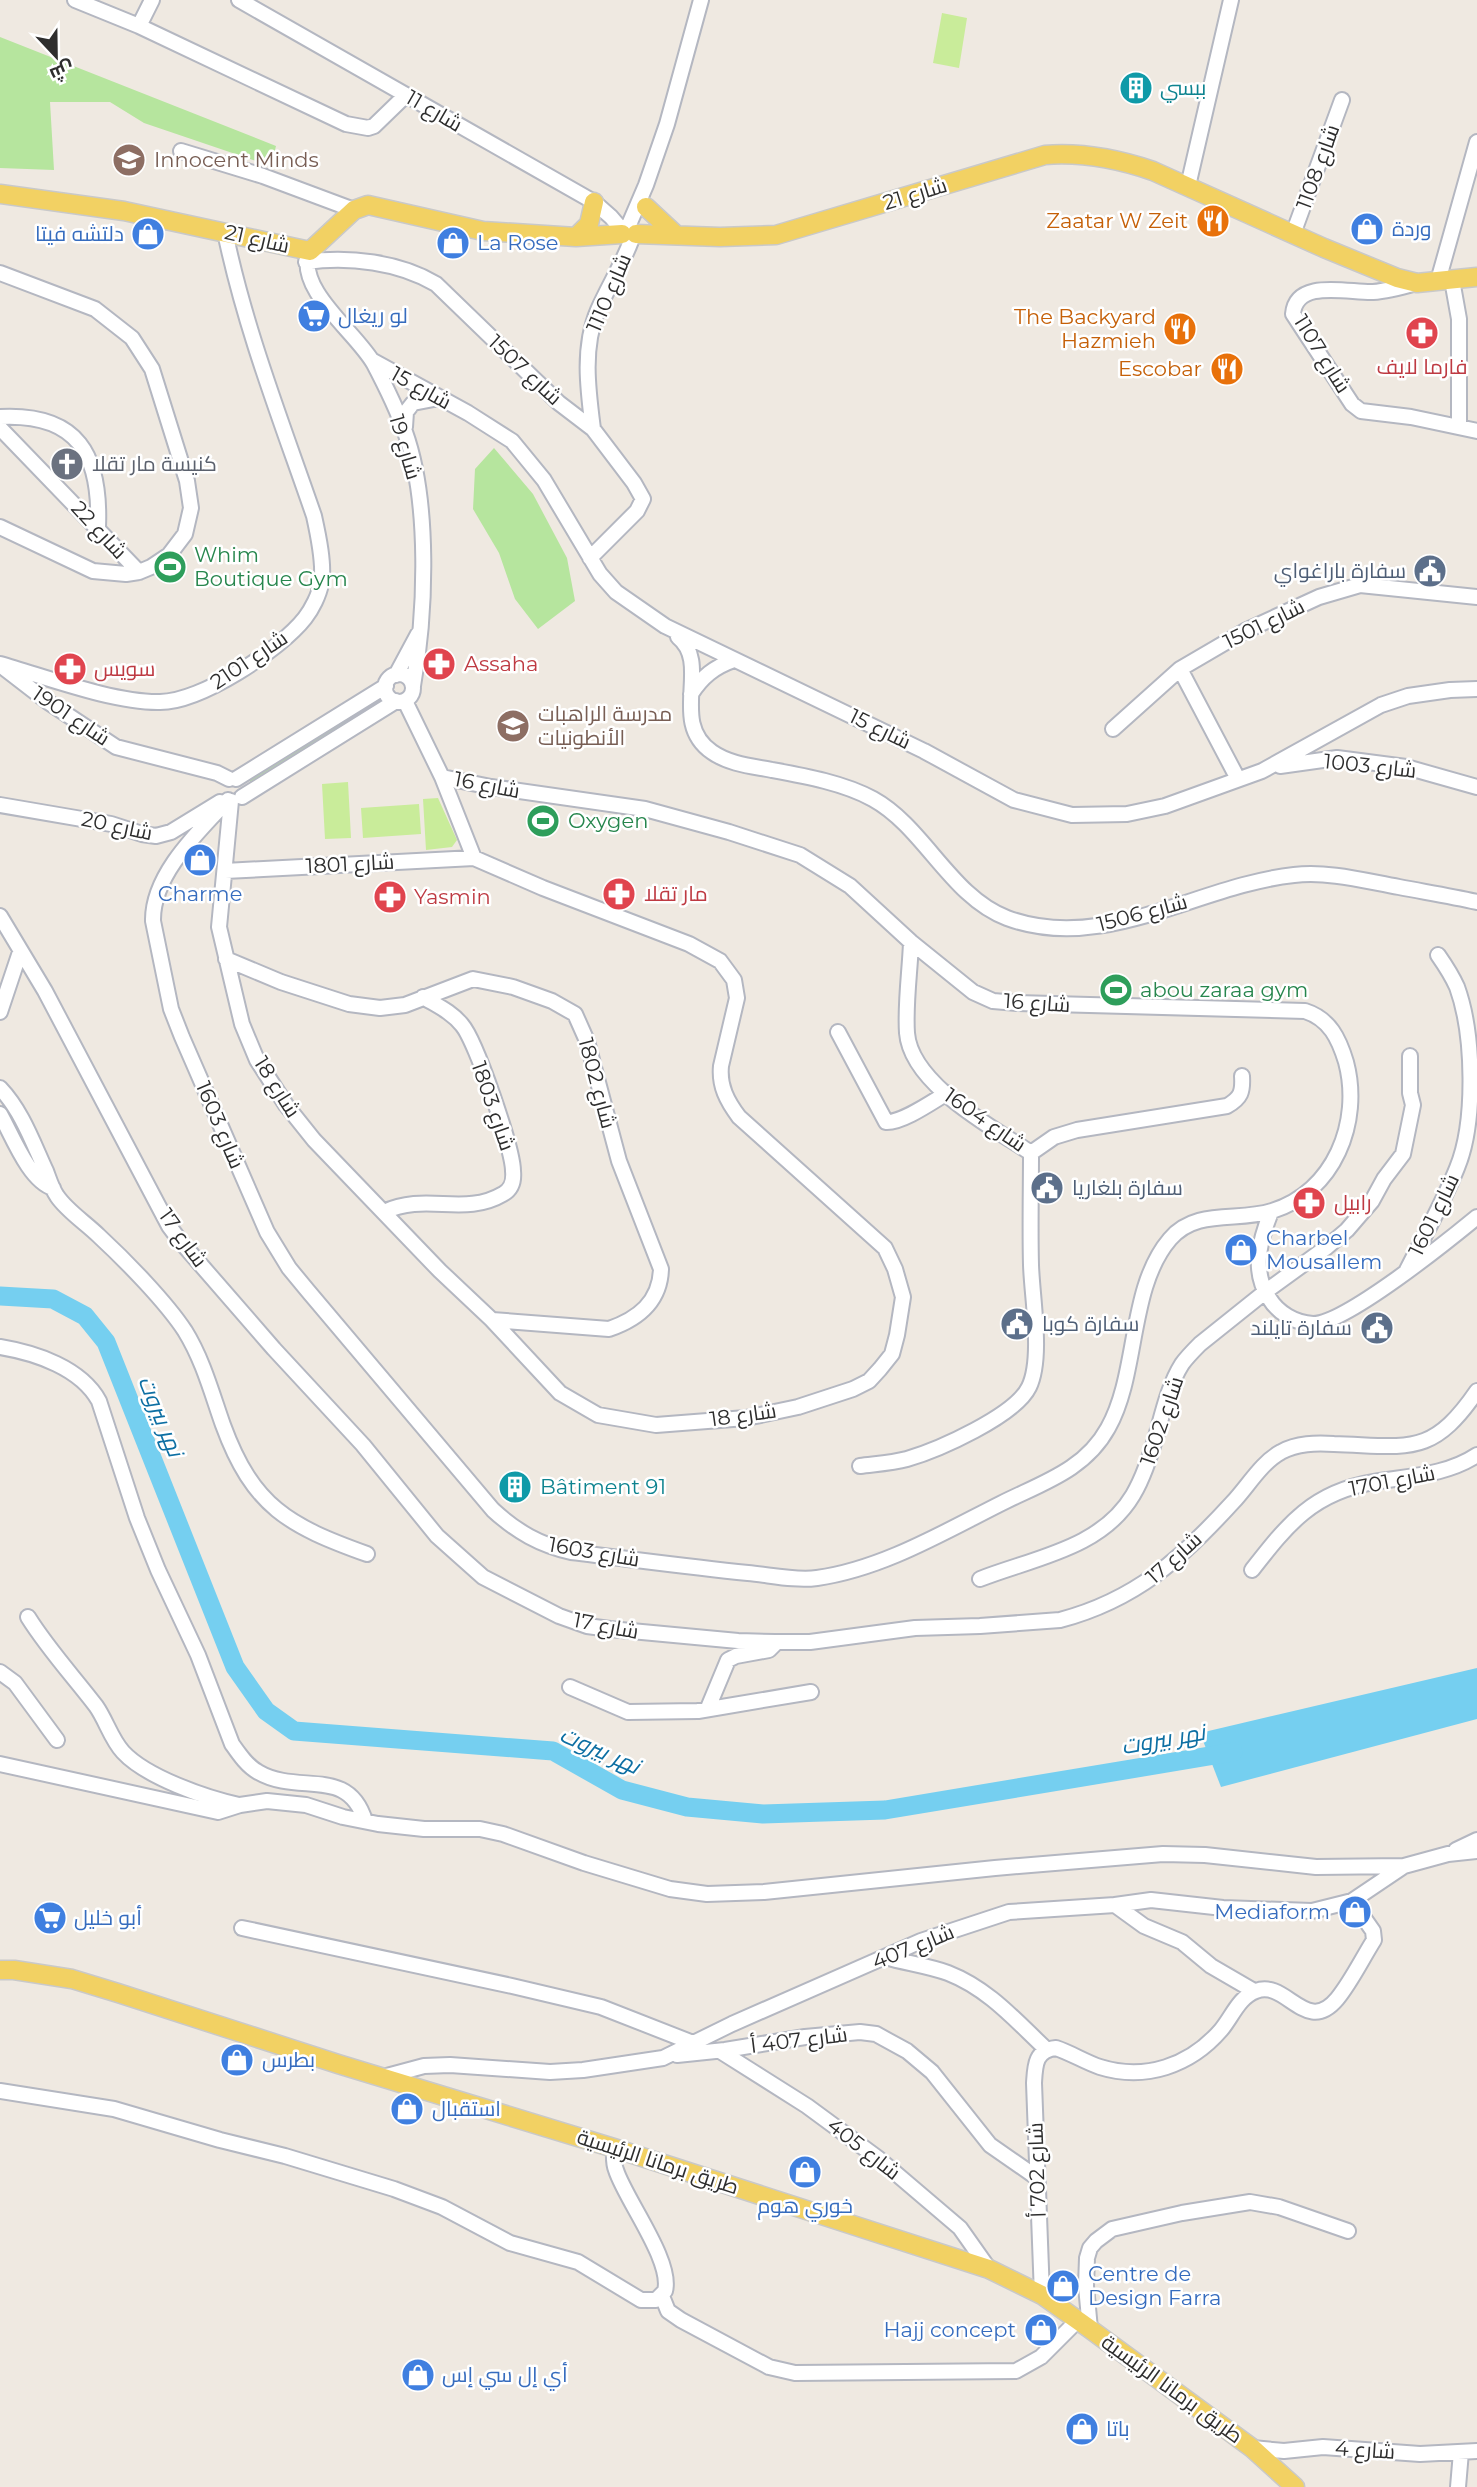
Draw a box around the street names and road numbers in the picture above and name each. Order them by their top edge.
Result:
street label: شارع 11 [400,84,467,138]
street label: شارع 1108 [1291,121,1346,213]
street label: شارع 21 [880,172,951,217]
street label: شارع 21 [222,219,292,260]
street label: شارع 1110 [581,250,638,337]
street label: شارع 1107 [1287,310,1356,399]
street label: شارع 1507 [482,329,567,412]
street label: شارع 15 [386,361,456,416]
street label: شارع 19 [382,411,427,483]
street label: شارع 22 [65,496,132,565]
street label: شارع 1501 [1219,593,1309,656]
street label: شارع 2101 [206,625,293,696]
street label: شارع 1901 [27,681,115,752]
street label: شارع 15 [844,703,915,756]
street label: شارع 1003 [1322,748,1418,785]
street label: شارع 16 [452,766,522,805]
street label: شارع 20 [79,806,155,847]
street label: شارع 1801 [305,849,395,880]
street label: شارع 1506 [1094,888,1190,938]
street label: شارع 16 [1003,988,1071,1019]
street label: شارع 1802 [571,1035,622,1132]
street label: شارع 18 [247,1052,306,1123]
street label: شارع 1803 [465,1058,520,1154]
street label: شارع 1603 [189,1078,250,1173]
street label: شارع 1604 [938,1082,1031,1159]
street label: شارع 1601 [1403,1170,1466,1261]
street label: شارع 17 [152,1204,213,1273]
street label: شارع 1602 [1135,1373,1190,1469]
street label: شارع 18 [708,1397,778,1434]
street label: شارع 1701 [1347,1460,1437,1503]
street label: شارع 17 [1141,1526,1208,1591]
street label: شارع 1603 [546,1531,642,1574]
street label: شارع 17 [571,1607,641,1646]
street label: شارع 407 [868,1919,958,1976]
street label: شارع 407 أ [749,2021,849,2060]
street label: شارع 405 [822,2112,906,2186]
street label: شارع 702 أ [1022,2122,1053,2218]
street label: طريق برمانا الرئيسية [574,2124,742,2200]
street label: طريق برمانا الرئيسية [1096,2329,1248,2449]
street label: شارع 4 [1334,2435,1396,2466]

